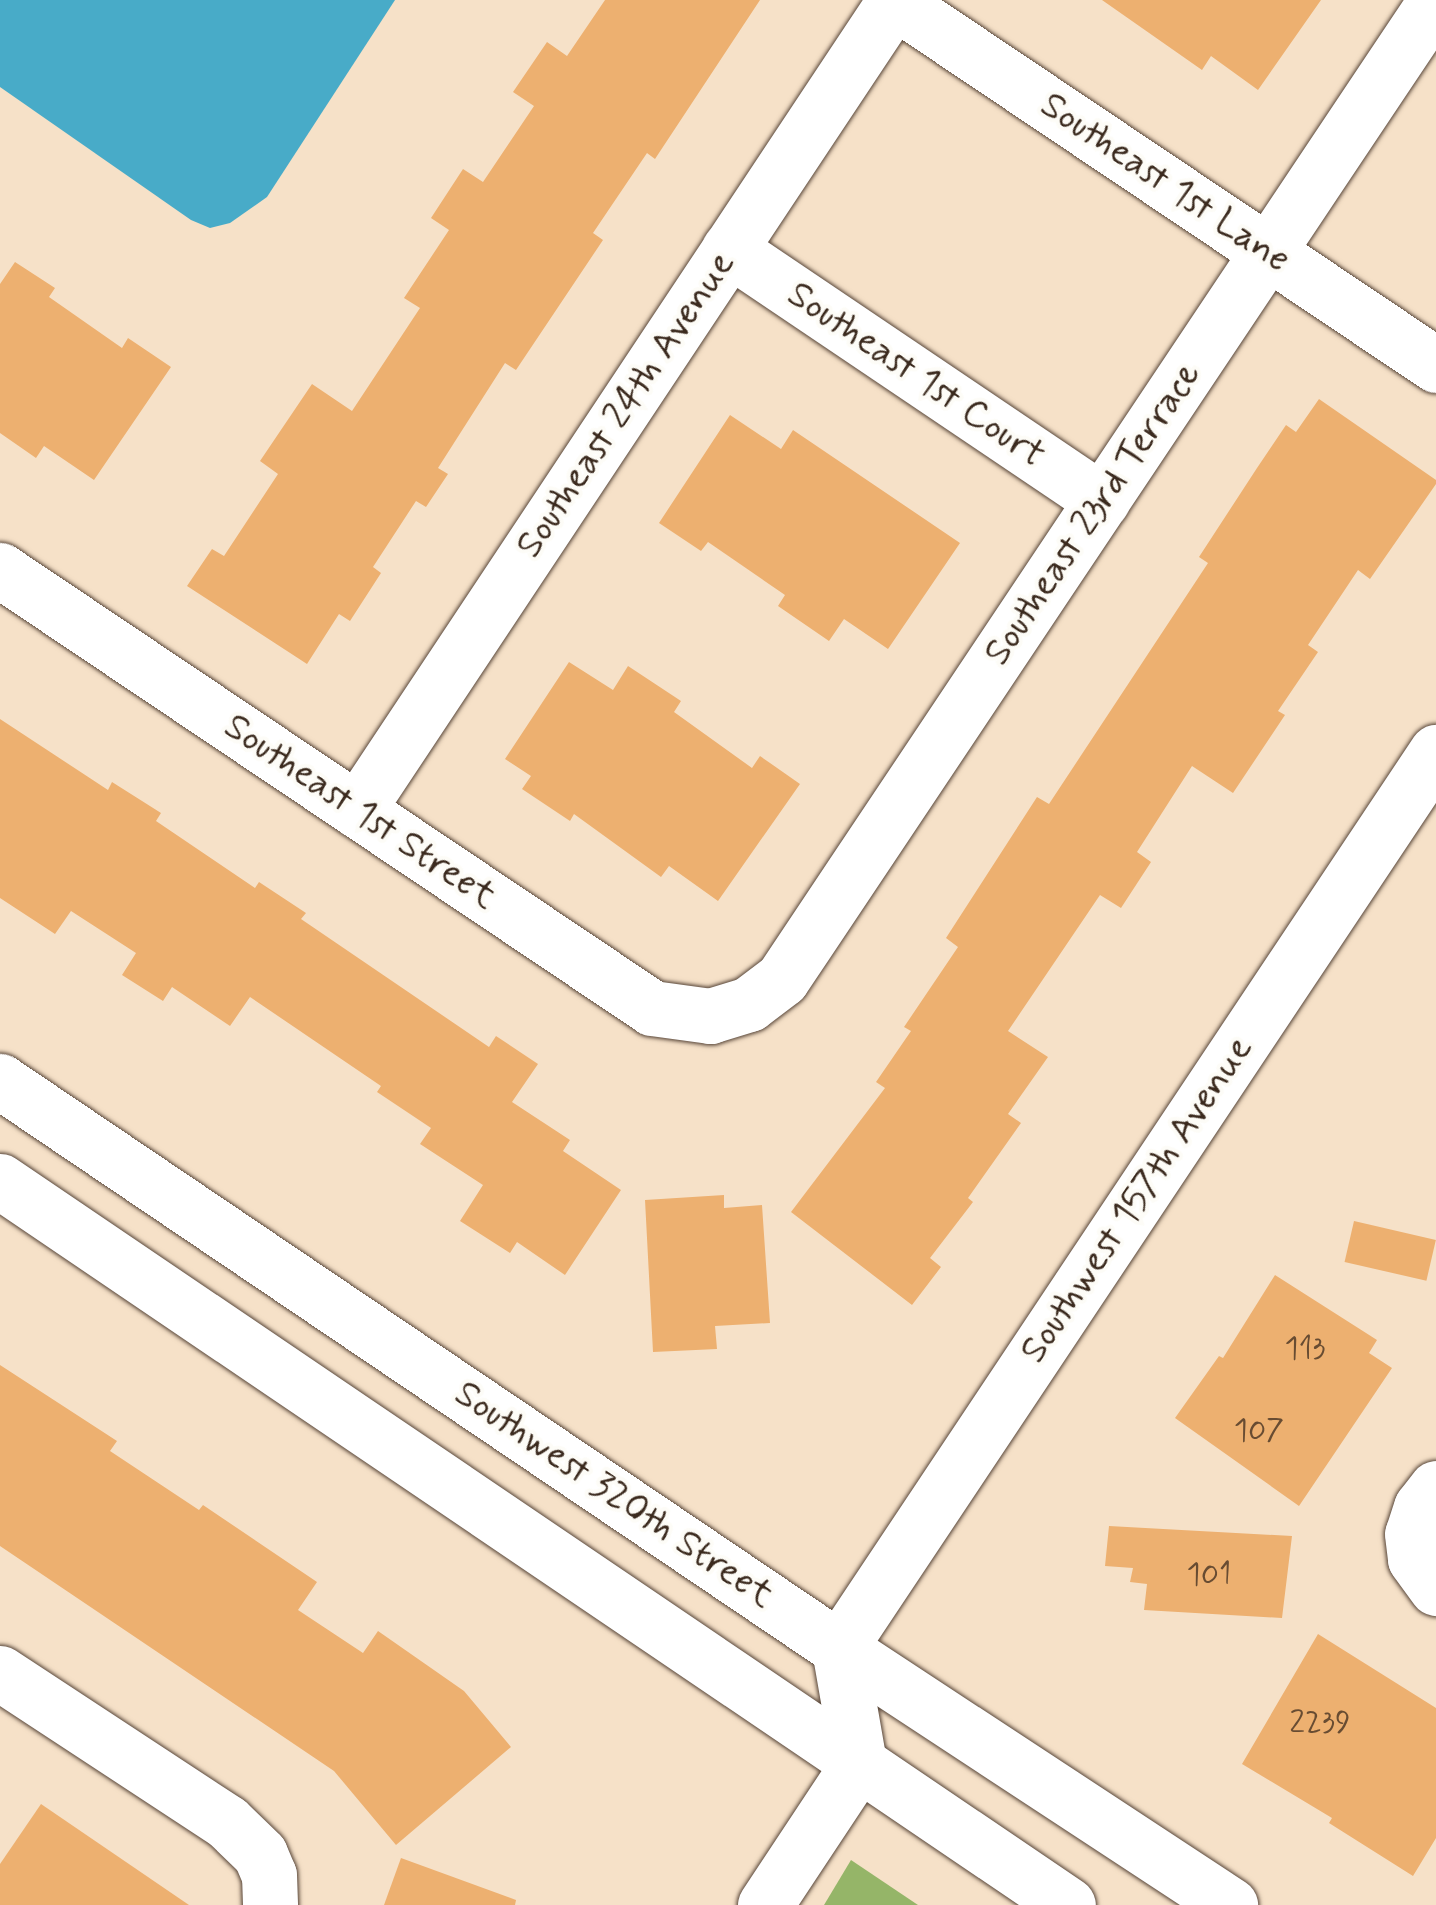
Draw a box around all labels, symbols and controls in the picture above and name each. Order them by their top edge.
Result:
street label: Southeast 1st Lane [1031,83,1299,283]
street label: Southeast 24th Avenue [507,243,745,567]
street label: Southeast 1st Court [778,272,1054,478]
street label: Southeast 23rd Terrace [975,355,1211,673]
street label: Southeast 1st Street [215,704,505,920]
street label: Southwest 157th Avenue [1011,1028,1263,1372]
house number: 113 [1284,1330,1326,1368]
street label: Southwest 320th Street [446,1371,782,1619]
house number: 107 [1234,1412,1284,1450]
house number: 101 [1186,1556,1232,1594]
house number: 2239 [1289,1704,1351,1742]

